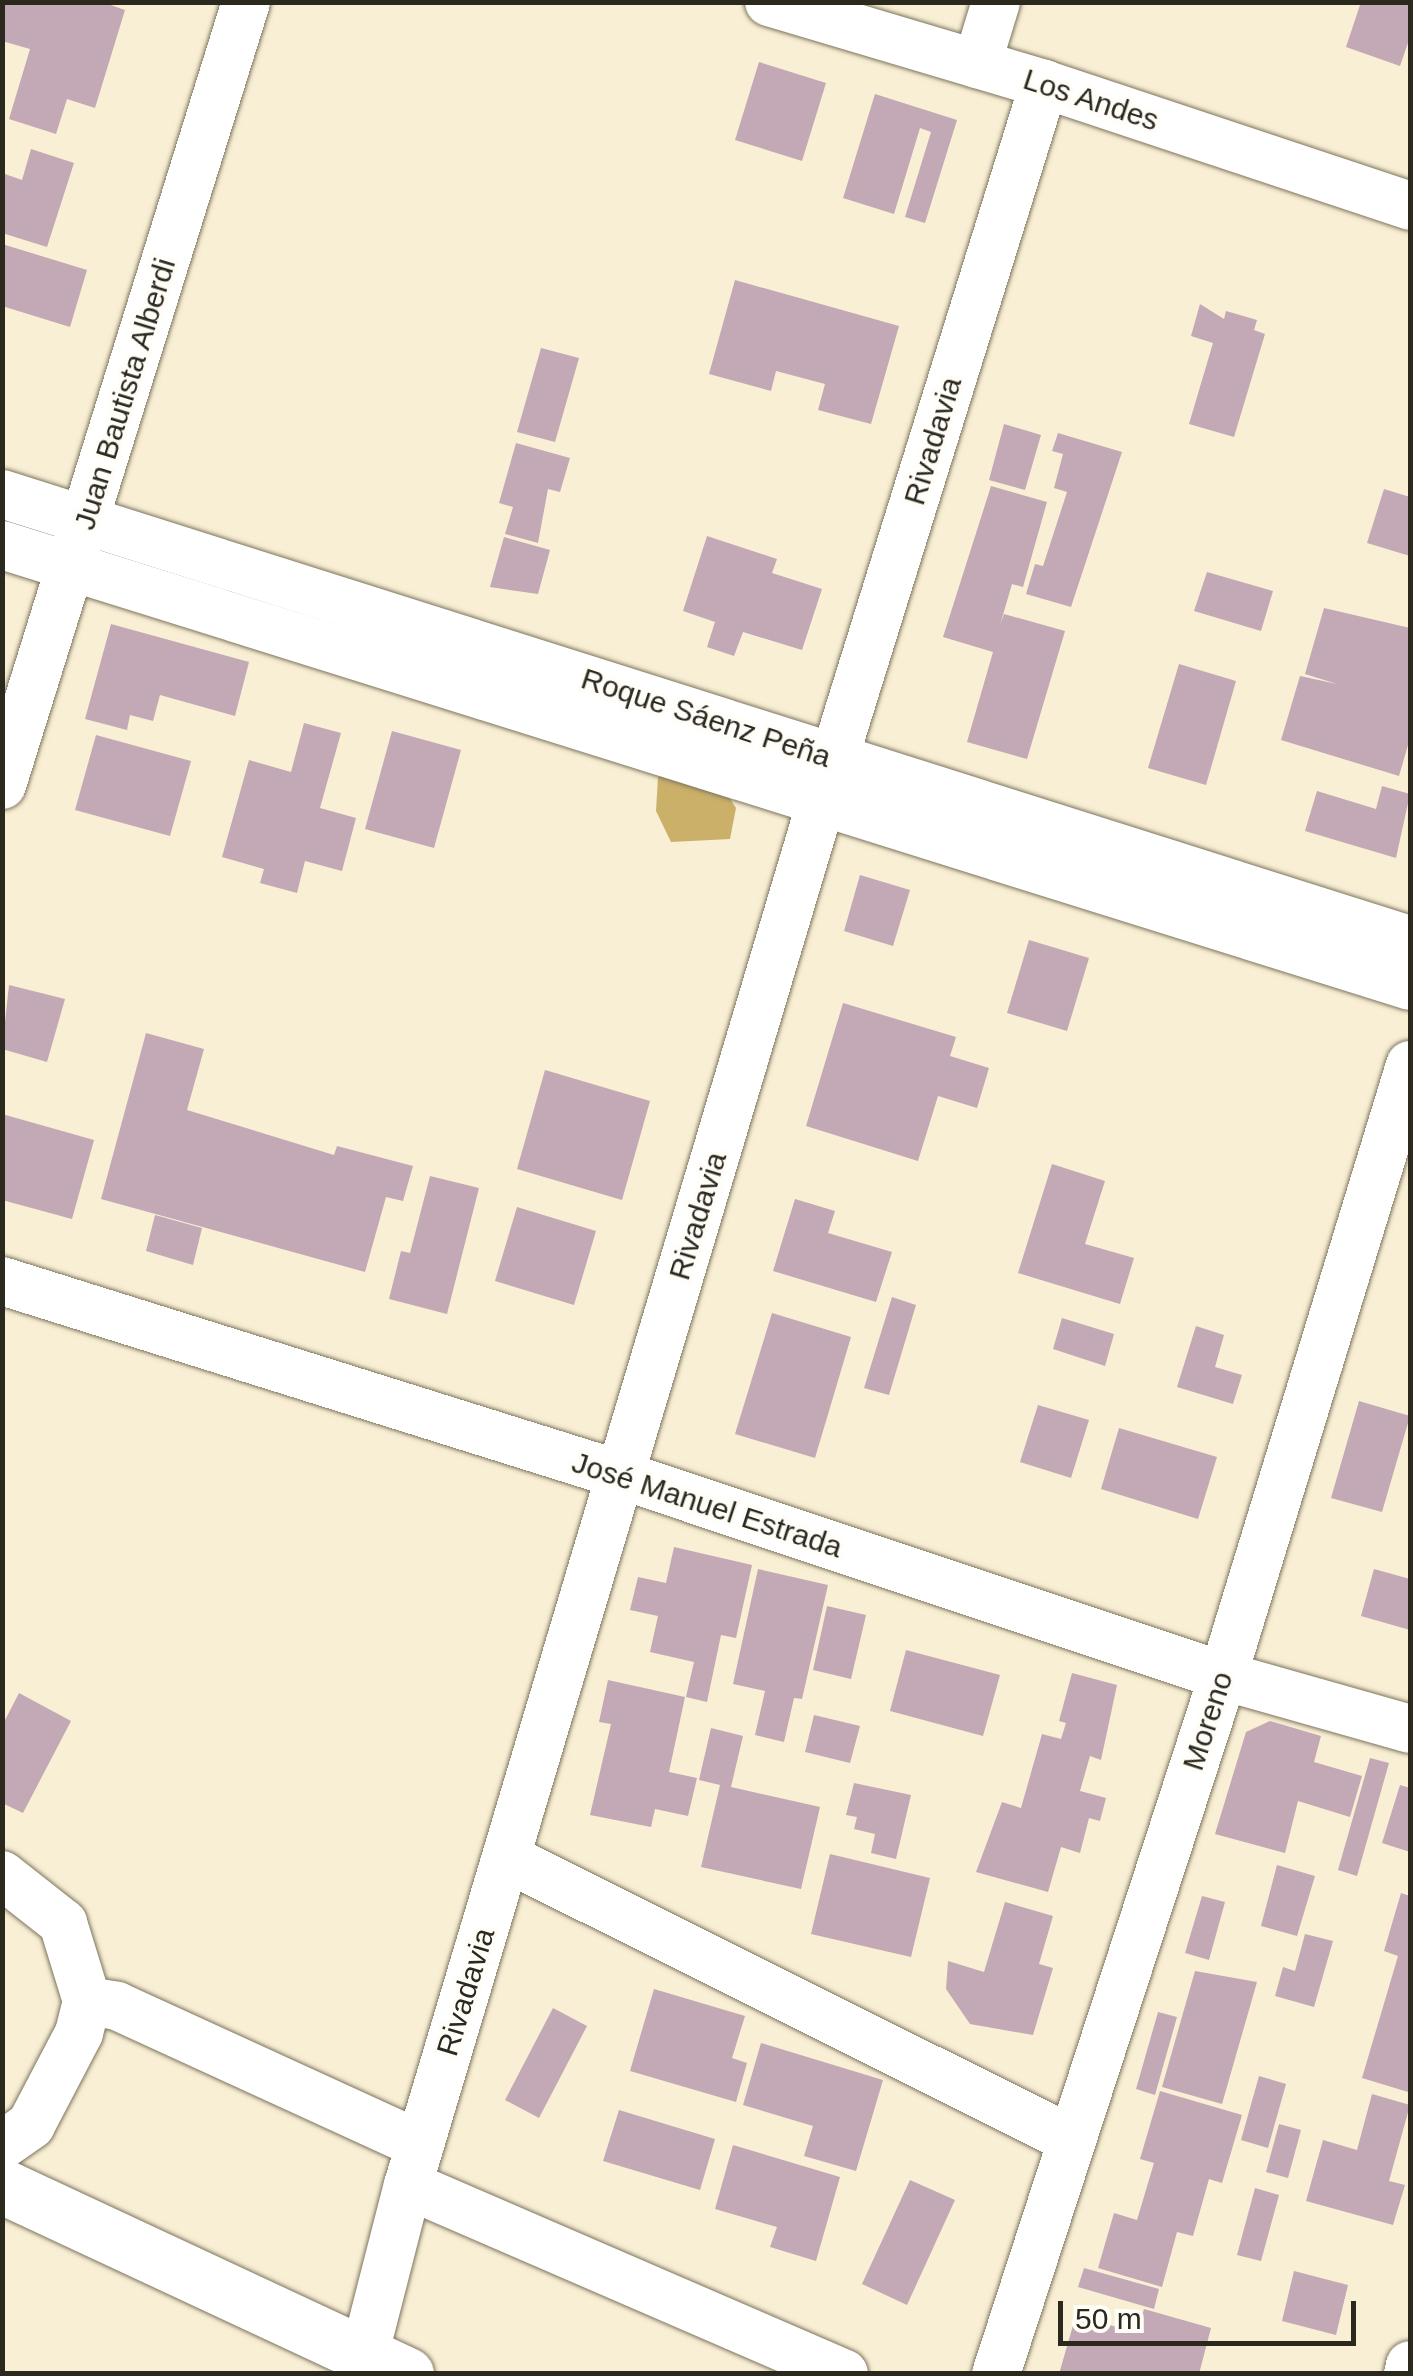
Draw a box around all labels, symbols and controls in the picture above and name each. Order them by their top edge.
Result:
street label: Los Andes [1018,61,1164,139]
street label: Juan Bautista Alberdi [66,253,184,535]
street label: Rivadavia [897,373,969,509]
street label: Roque Sáenz Peña [577,661,835,775]
street label: Rivadavia [662,1148,734,1284]
street label: José Manuel Estrada [567,1444,847,1566]
street label: Moreno [1175,1667,1241,1775]
street label: Rivadavia [430,1924,502,2060]
scale bar [1063,2281,1360,2343]
text: 50 m [1075,2302,1142,2335]

